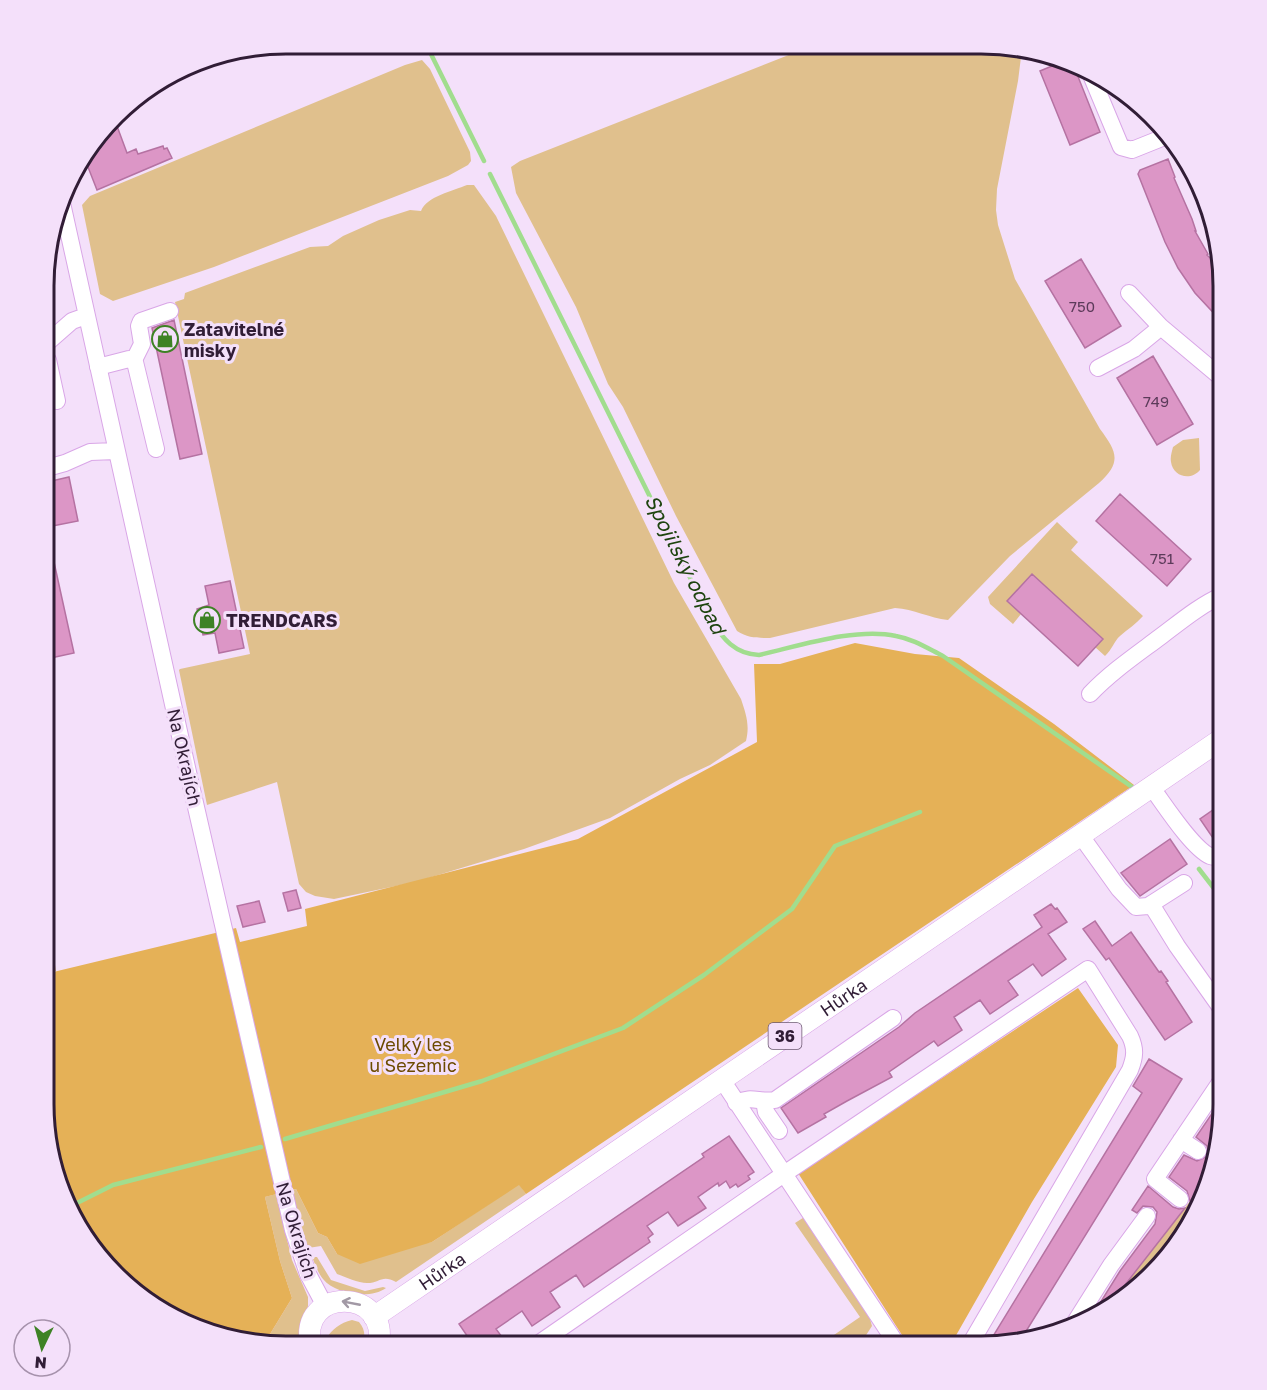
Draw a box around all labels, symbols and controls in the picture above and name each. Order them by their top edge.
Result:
house number: 750 [1069,297,1095,315]
place label: Zatavitelné misky [184,318,285,361]
shop icon: Zatavitelné misky [150,324,180,354]
house number: 749 [1143,392,1169,410]
water label: Spojilský odpad [640,491,733,640]
house number: 751 [1150,549,1174,567]
shop icon: TRENDCARS [192,605,222,635]
place label: TRENDCARS [226,609,338,631]
street label: Na Okrajích [163,706,207,808]
street label: Hůrka [816,973,871,1021]
road number: 36 [768,1023,802,1049]
park label: Velký les u Sezemic [369,1033,457,1076]
street label: Na Okrajích [272,1179,322,1281]
street label: Hůrka [414,1247,469,1294]
one-way arrow [342,1297,361,1308]
north arrow [12,1318,72,1378]
text: N [34,1352,48,1373]

